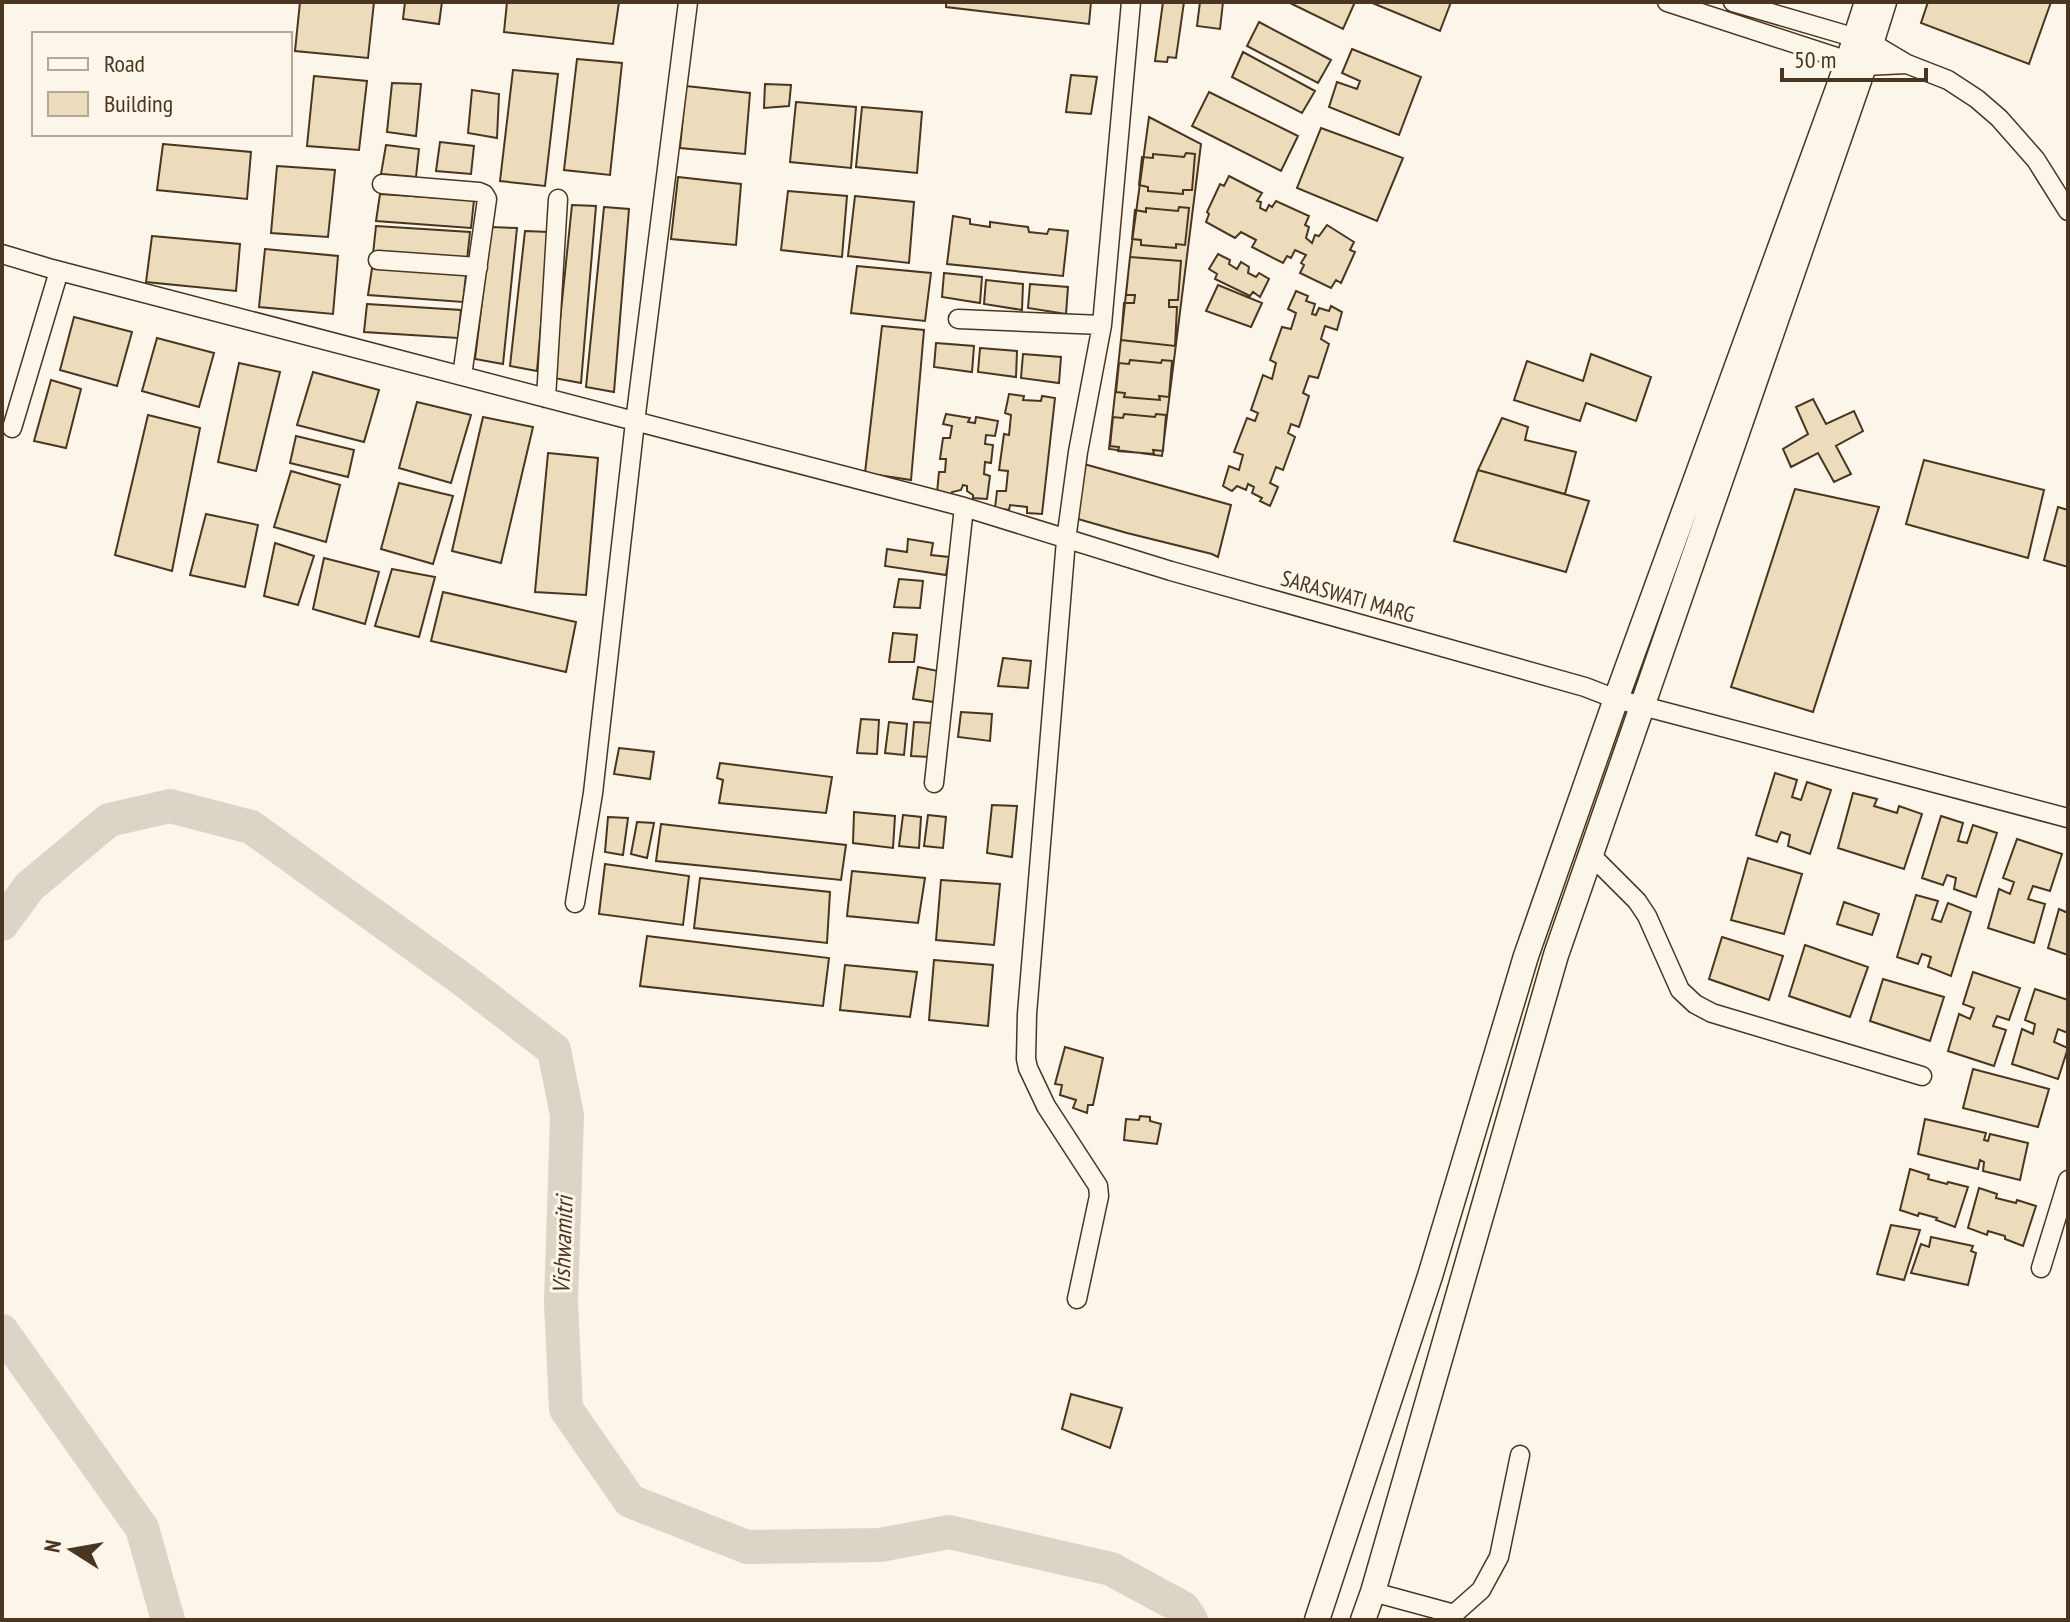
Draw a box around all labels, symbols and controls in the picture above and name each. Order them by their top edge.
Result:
legend [32,32,292,136]
scale bar [1782,32,1926,82]
text: 50 m [1794,44,1836,75]
text: Road [104,48,145,79]
text: Building [104,88,173,119]
street label: SARASWATI MARG [1278,564,1418,628]
water label: Vishwamitri [545,1193,580,1294]
north arrow [32,1510,112,1590]
text: N [37,1538,67,1555]

